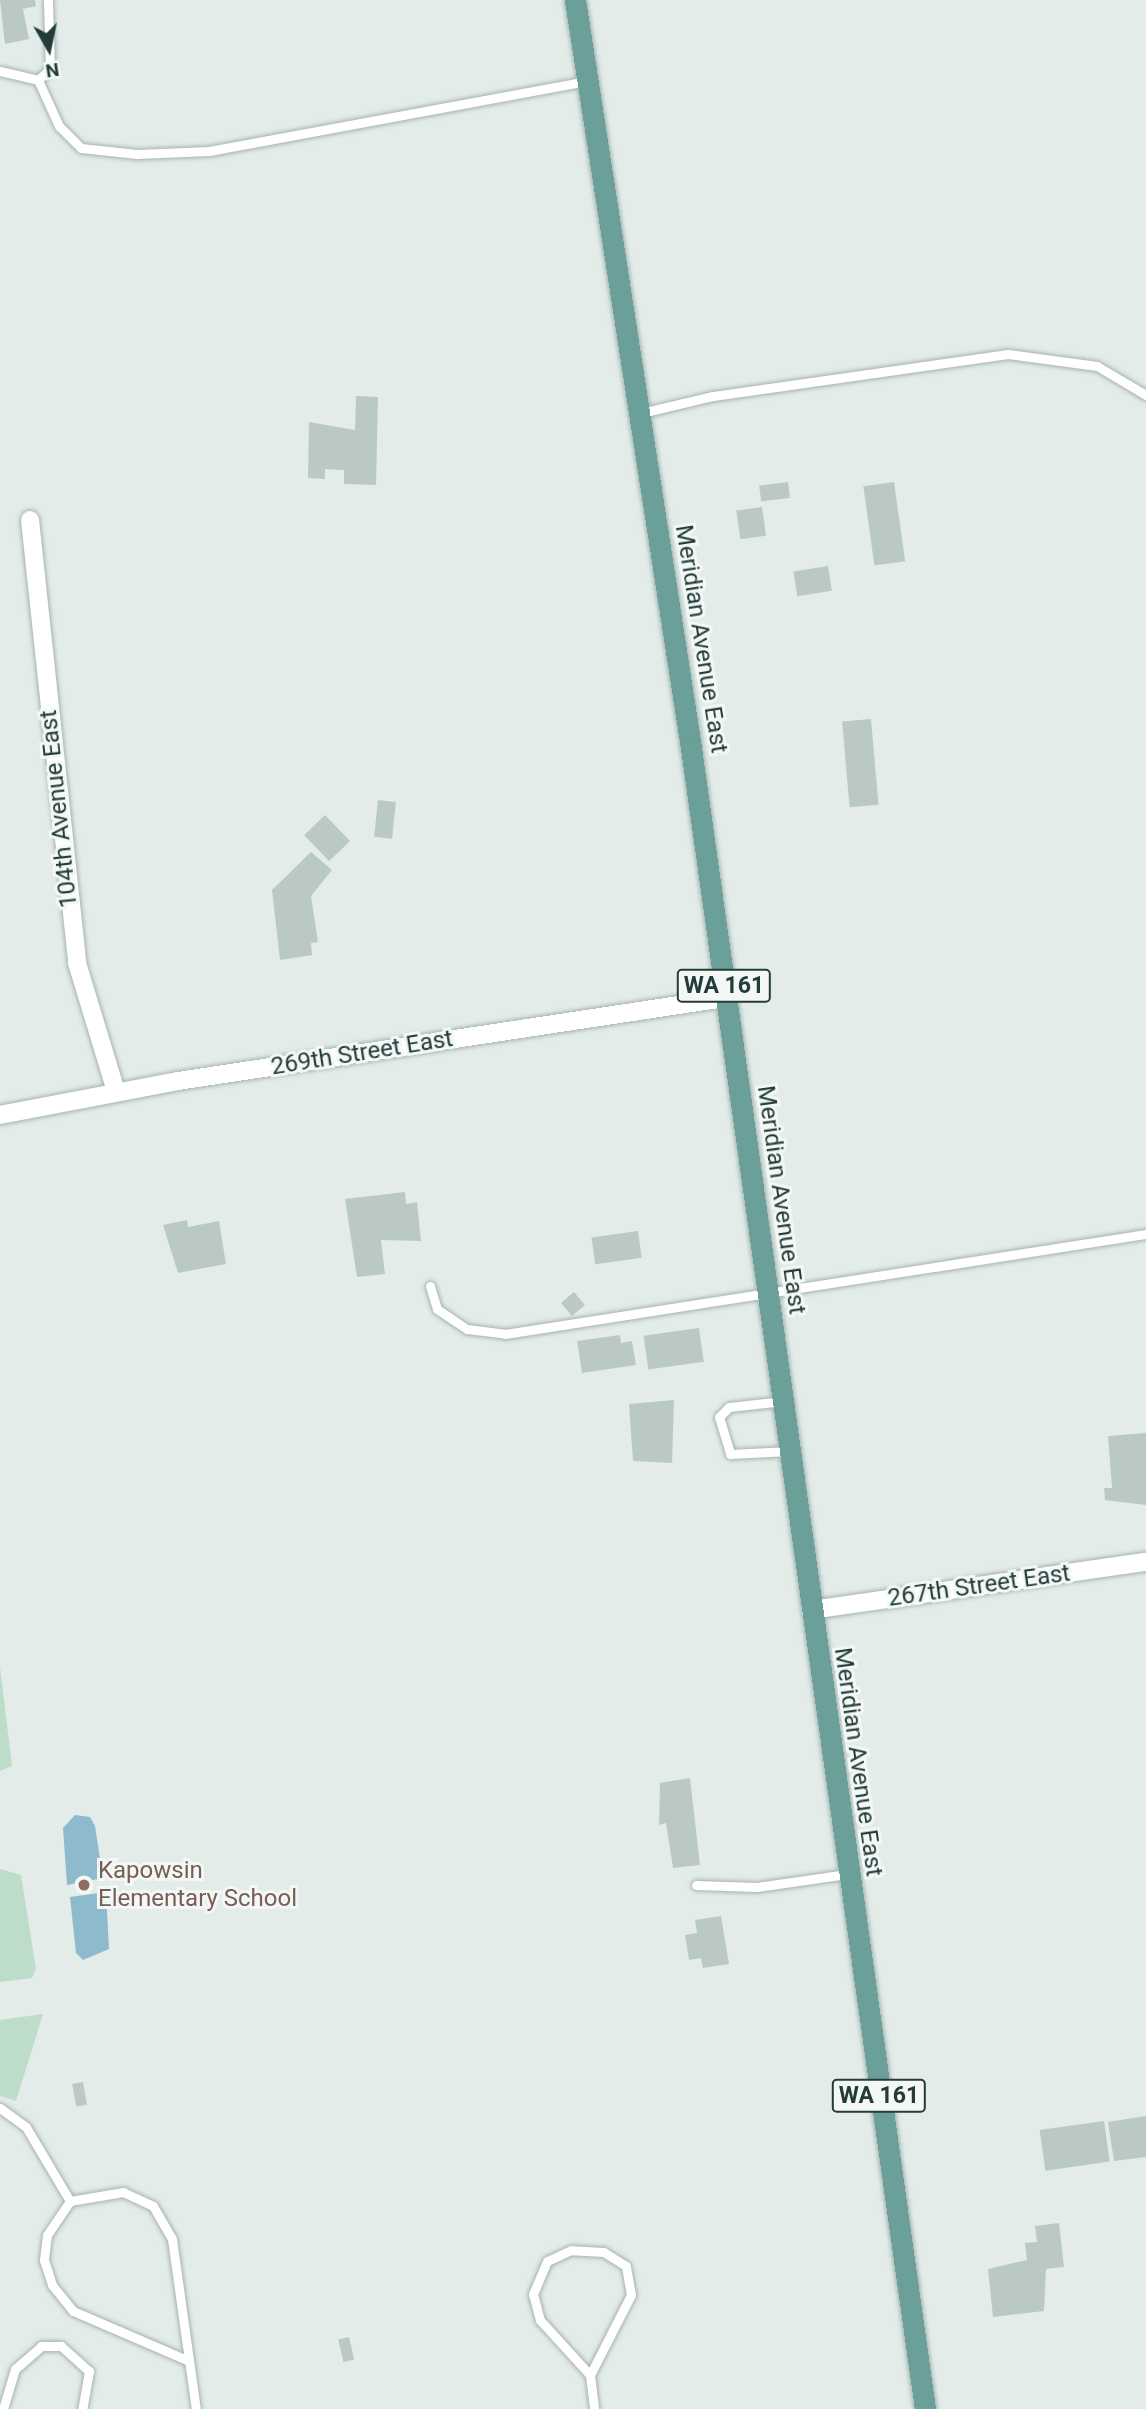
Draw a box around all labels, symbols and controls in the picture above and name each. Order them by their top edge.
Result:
north arrow [14,14,84,84]
text: N [44,58,61,83]
street label: Meridian Avenue East [669,523,733,755]
street label: 104th Avenue East [34,709,84,909]
road number: WA 161 [677,967,771,1006]
street label: 269th Street East [269,1024,455,1082]
street label: Meridian Avenue East [751,1084,811,1316]
street label: 267th Street East [886,1559,1072,1613]
street label: Meridian Avenue East [828,1646,888,1878]
place label: Kapowsin Elementary School [98,1857,297,1913]
marker: Kapowsin Elementary School [76,1877,92,1893]
road number: WA 161 [832,2076,926,2116]

